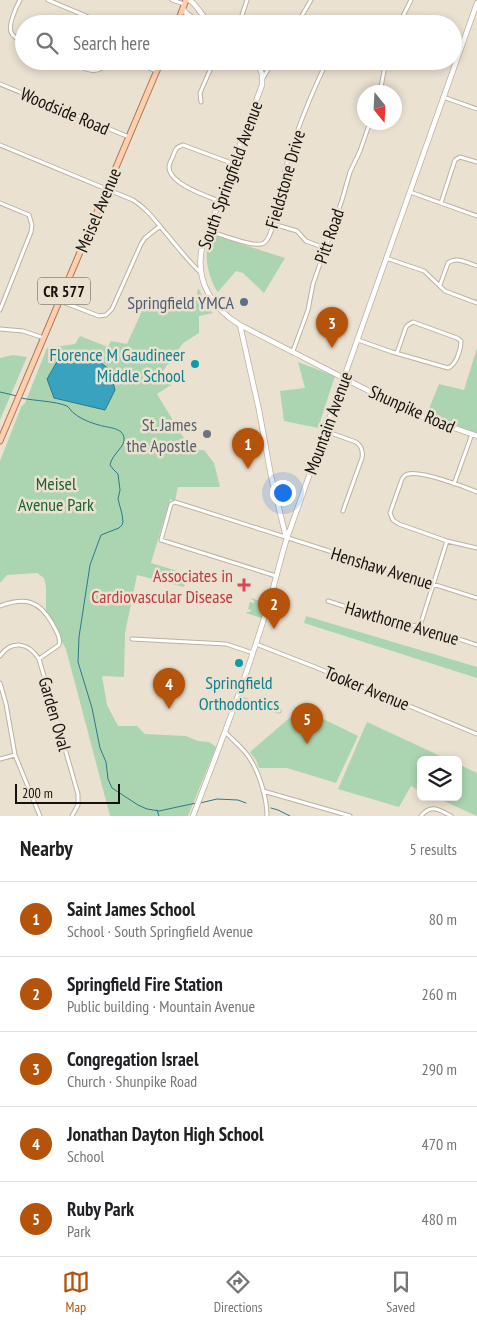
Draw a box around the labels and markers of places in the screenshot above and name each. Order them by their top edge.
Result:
place label: Springfield YMCA [127,291,234,314]
marker: Springfield YMCA [238,296,250,308]
pin: 3 [316,307,348,348]
place label: Florence M Gaudineer Middle School [50,343,186,387]
marker: Florence M Gaudineer Middle School [189,358,201,370]
place label: St. James the Apostle [127,413,197,457]
marker: St. James the Apostle [201,428,213,440]
pin: 1 [232,428,264,469]
place label: Associates in Cardiovascular Disease [91,564,233,608]
marker: Associates in Cardiovascular Disease [237,578,251,592]
pin: 2 [258,588,290,629]
marker: Springfield Orthodontics [233,657,245,669]
pin: 4 [153,668,185,709]
place label: Springfield Orthodontics [199,671,279,715]
pin: 5 [291,703,323,744]

